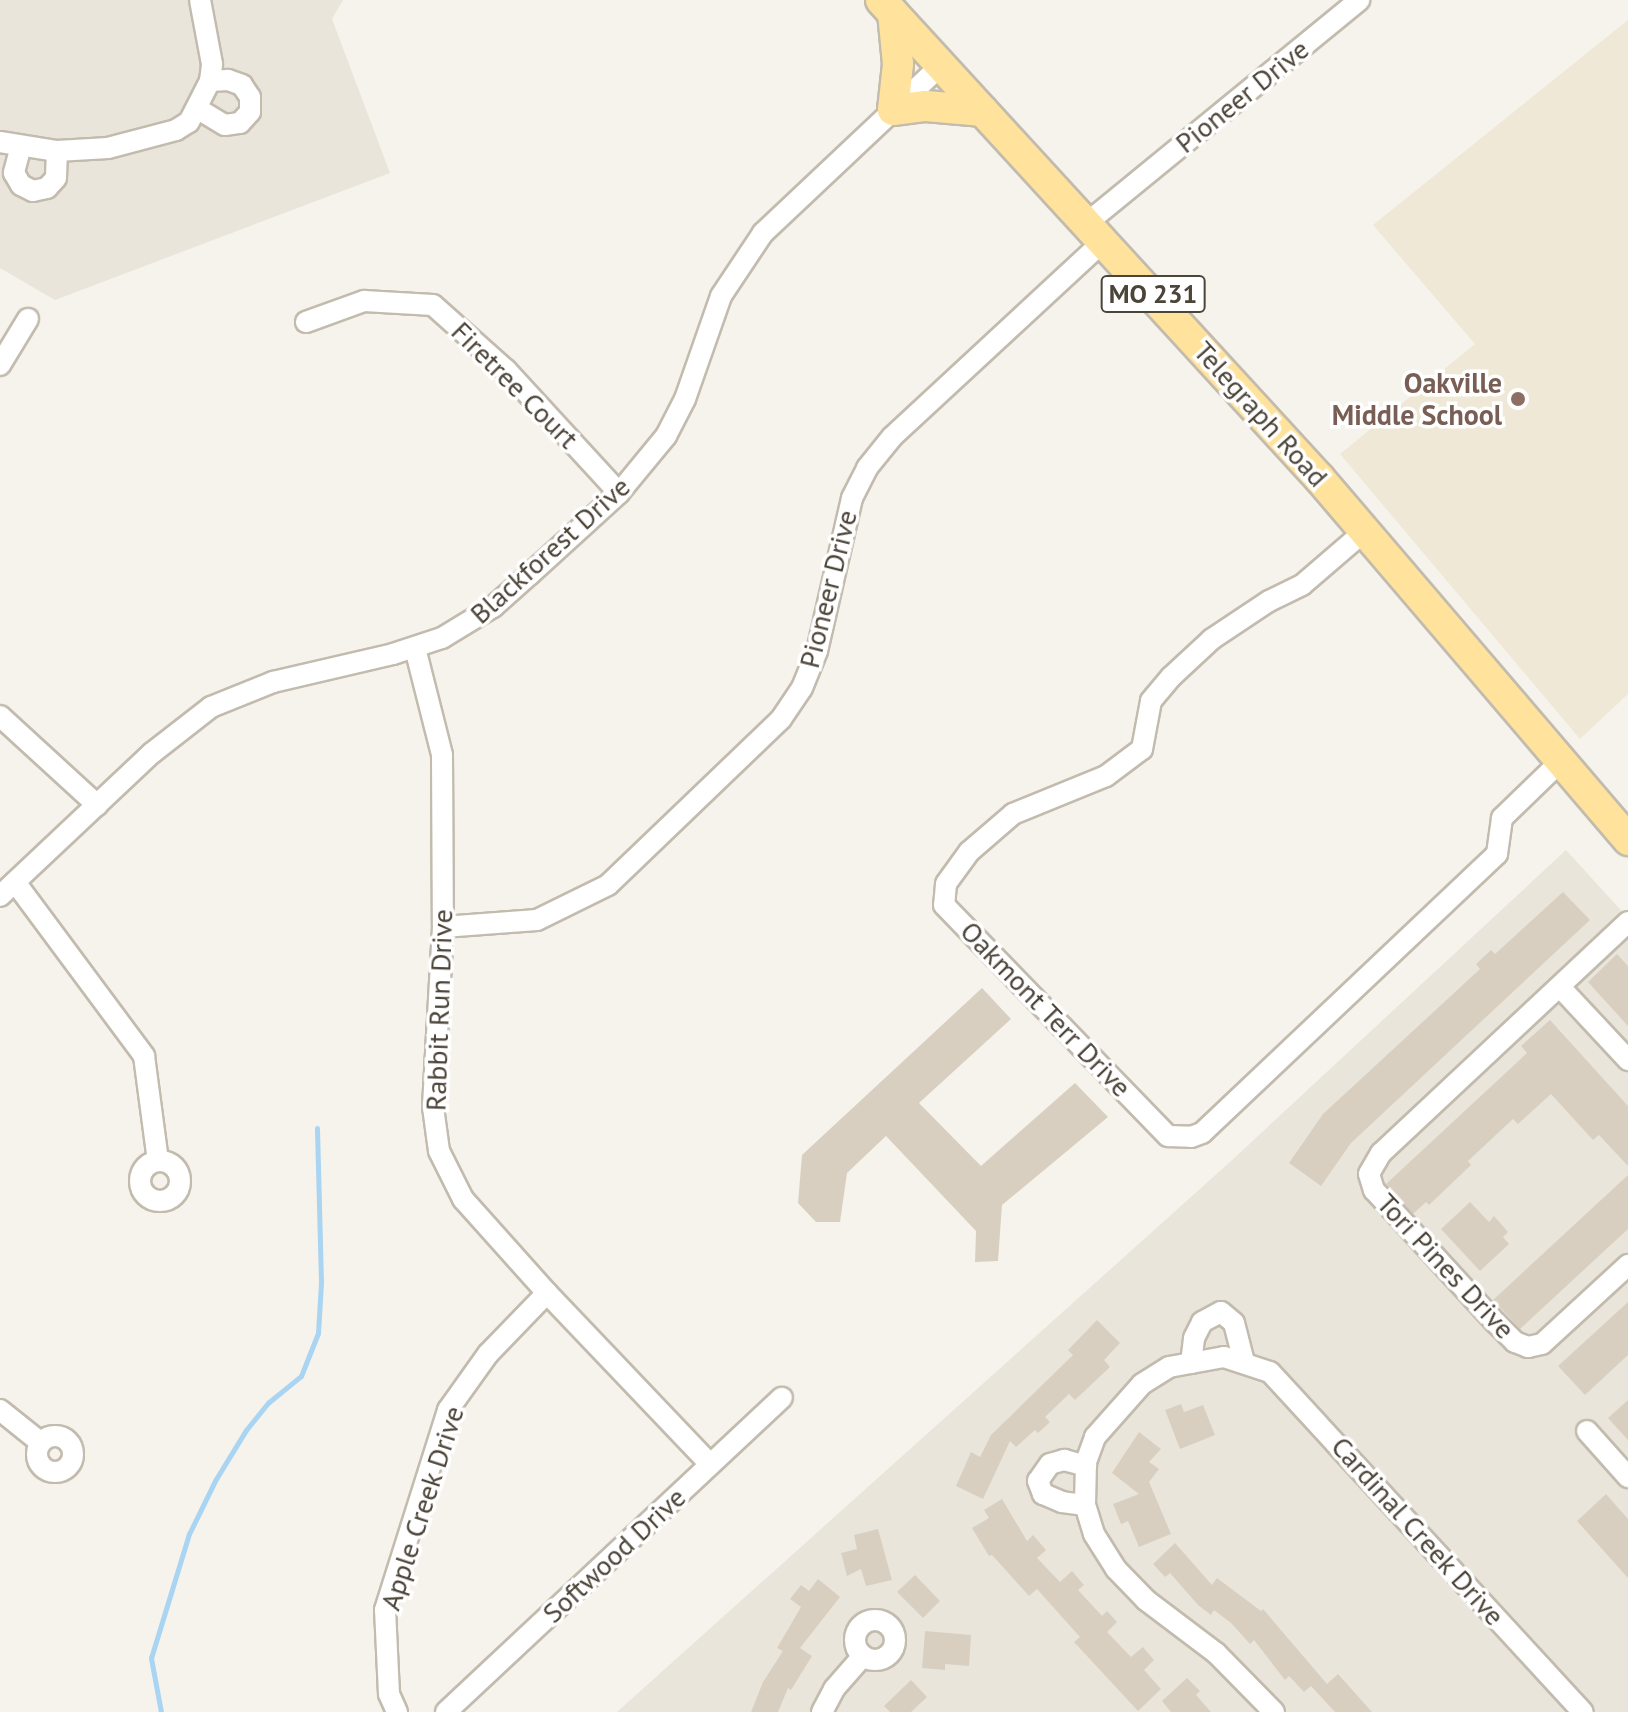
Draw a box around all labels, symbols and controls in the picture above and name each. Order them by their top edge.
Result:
street label: Pioneer Drive [1169,32,1315,160]
road number: MO 231 [1099,272,1207,316]
street label: Firetree Court [445,315,585,455]
street label: Telegraph Road [1187,334,1335,494]
place label: Oakville Middle School [1332,366,1502,432]
marker: Oakville Middle School [1509,390,1527,408]
street label: Blackforest Drive [463,469,637,631]
street label: Pioneer Drive [792,507,864,671]
street label: Rabbit Run Drive [419,908,459,1112]
street label: Oakmont Terr Drive [953,914,1139,1104]
street label: Tori Pines Drive [1370,1186,1522,1346]
street label: Apple Creek Drive [373,1401,471,1615]
street label: Cardinal Creek Drive [1324,1429,1512,1633]
street label: Softwood Drive [536,1480,692,1630]

